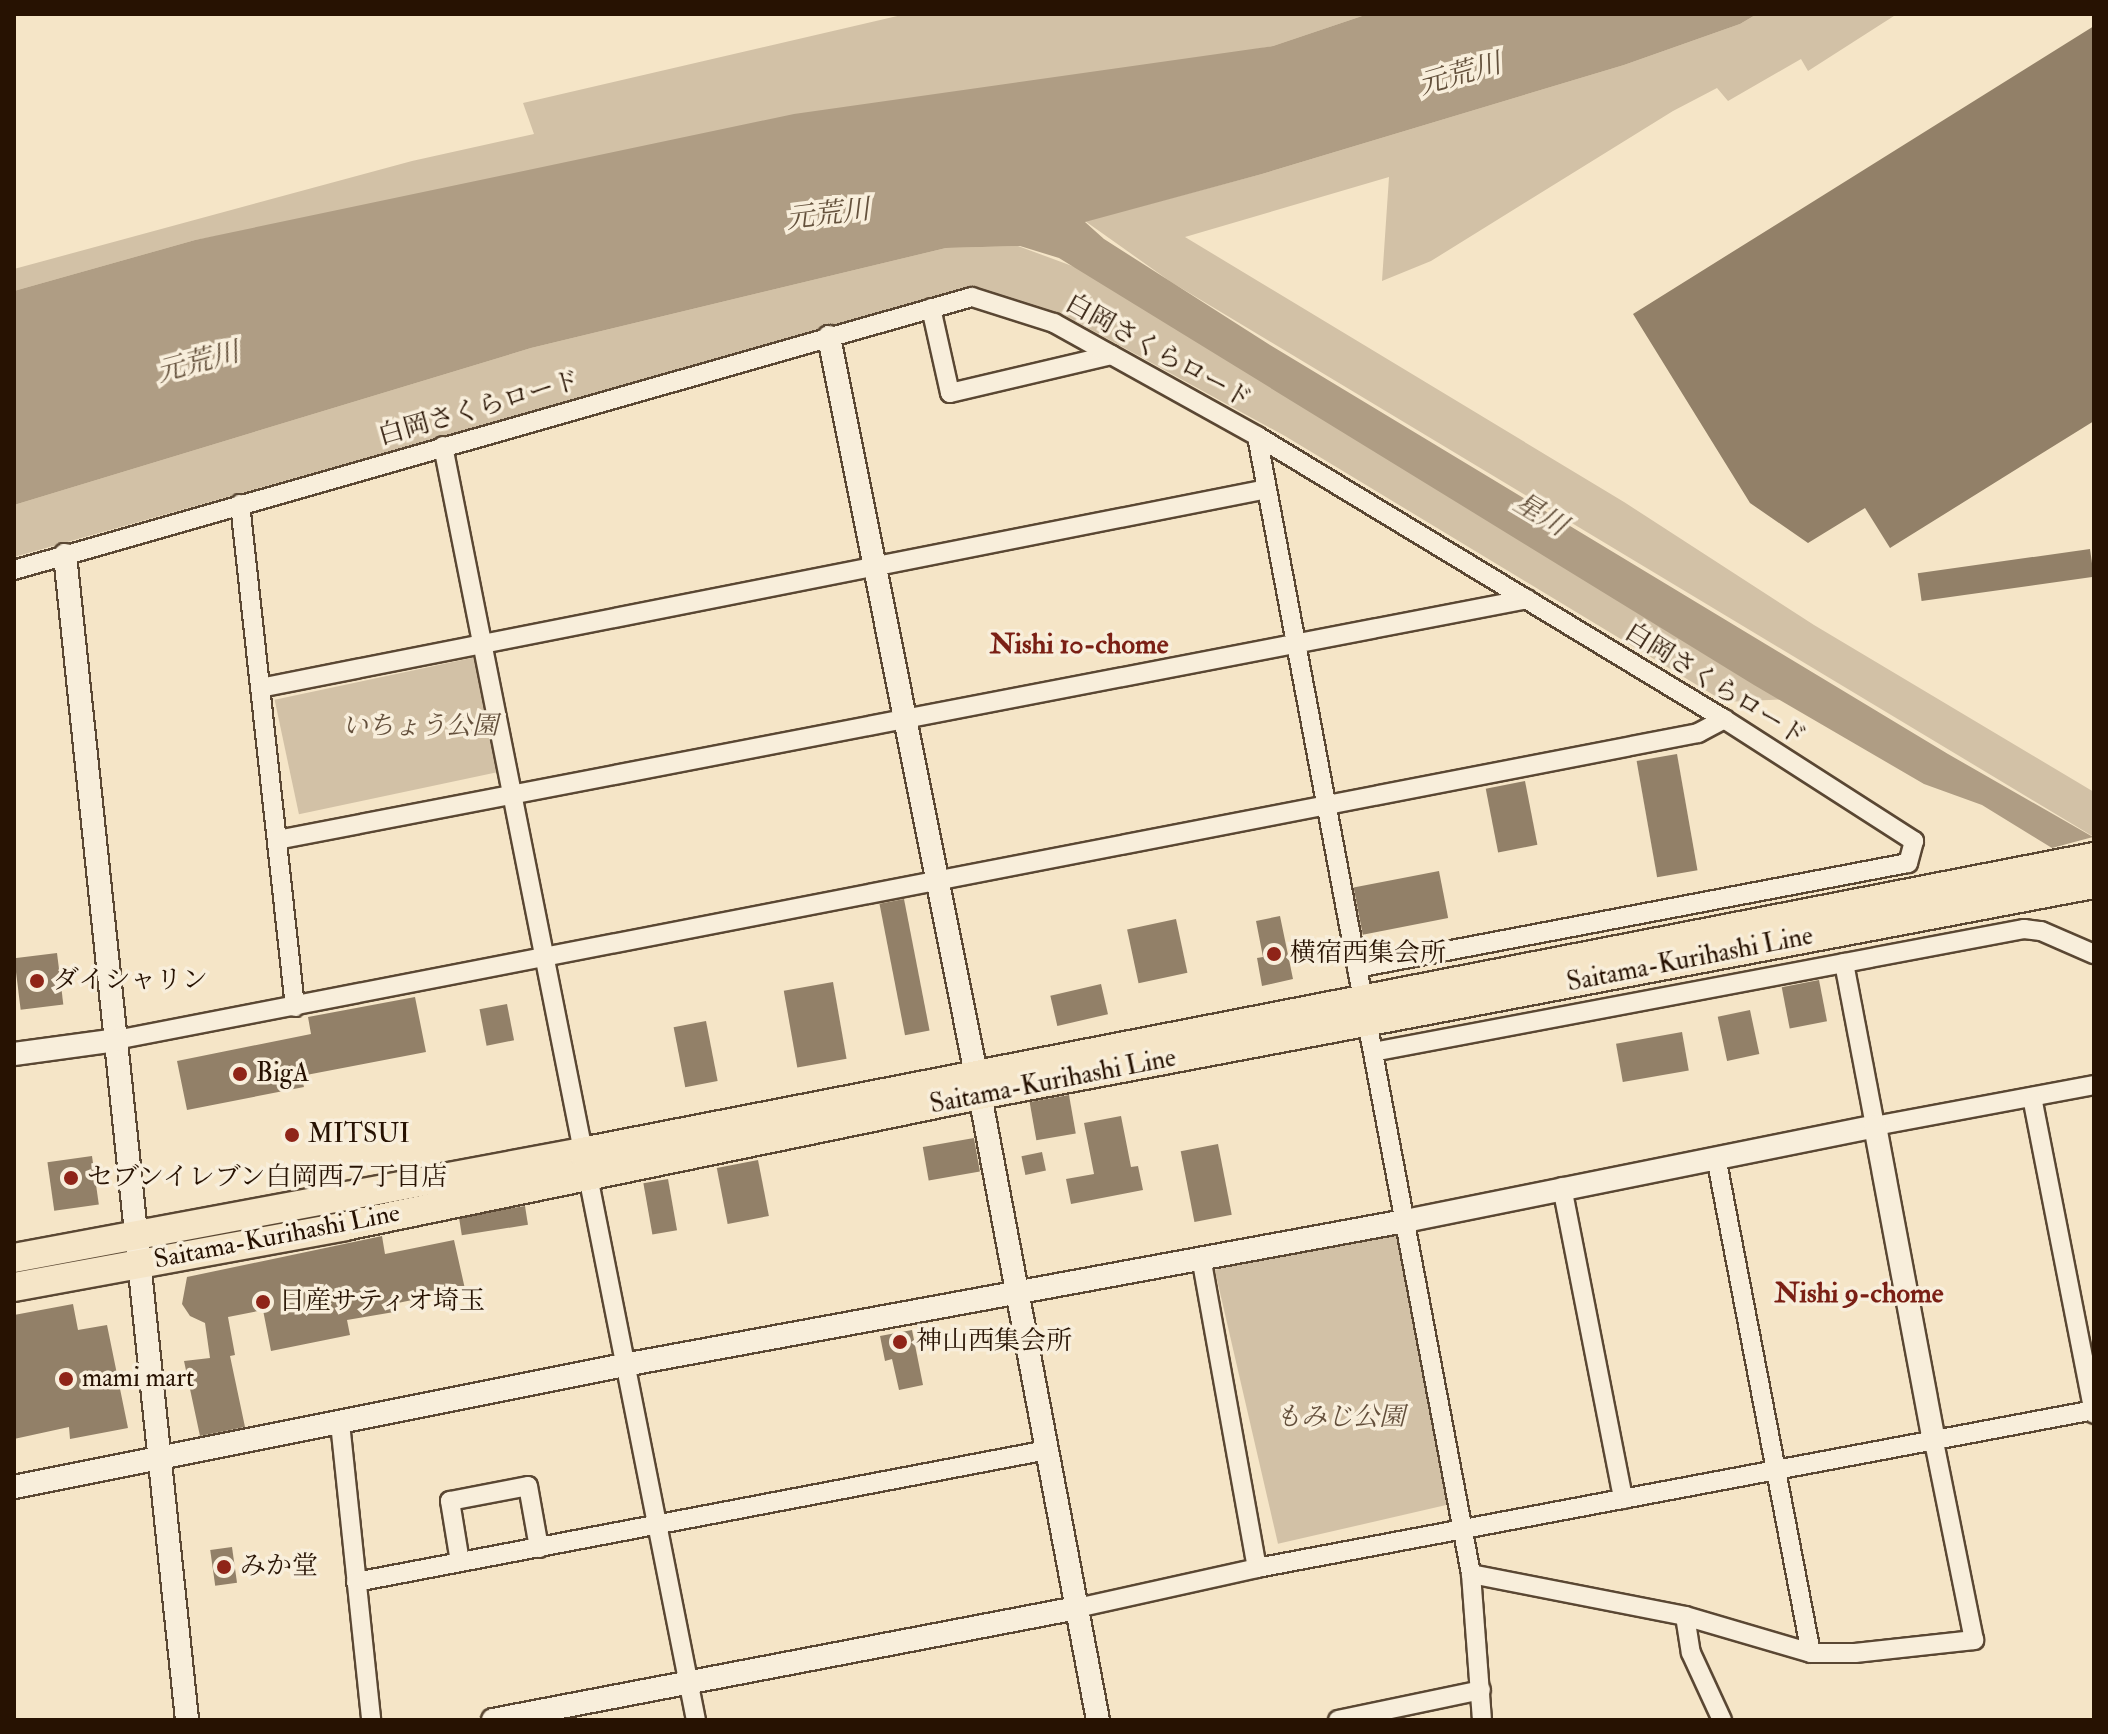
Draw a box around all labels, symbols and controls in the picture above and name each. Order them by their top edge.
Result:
water label: 元荒川 [1415,47,1505,103]
water label: 元荒川 [784,193,872,237]
street label: 白岡さくらロード [1059,288,1257,416]
water label: 元荒川 [153,336,243,390]
street label: 白岡さくらロード [375,365,583,453]
water label: 星川 [1507,486,1573,544]
street label: 白岡さくらロード [1619,617,1811,753]
district label: Nishi 10-chome [990,628,1168,662]
park label: いちょう公園 [342,711,498,743]
street label: Saitama-Kurihashi Line [1564,921,1816,999]
place label: 横宿西集会所 [1290,938,1446,970]
marker: 横宿西集会所 [1265,945,1283,963]
place label: ダイシャリン [53,965,209,997]
marker: ダイシャリン [28,972,46,990]
street label: Saitama-Kurihashi Line [927,1043,1179,1121]
place label: BigA [256,1058,309,1090]
marker: BigA [231,1065,249,1083]
place label: MITSUI [308,1119,410,1151]
marker: MITSUI [283,1126,301,1144]
place label: セブンイレブン白岡西７丁目店 [87,1162,451,1194]
marker: セブンイレブン白岡西７丁目店 [62,1169,80,1187]
street label: Saitama-Kurihashi Line [151,1198,403,1276]
district label: Nishi 9-chome [1775,1277,1943,1311]
place label: 日産サティオ埼玉 [279,1286,487,1318]
marker: 日産サティオ埼玉 [254,1293,272,1311]
place label: 神山西集会所 [916,1326,1072,1358]
marker: 神山西集会所 [891,1333,909,1351]
place label: mami mart [82,1363,194,1395]
marker: mami mart [57,1370,75,1388]
park label: もみじ公園 [1275,1402,1405,1434]
place label: みか堂 [240,1551,318,1583]
marker: みか堂 [215,1558,233,1576]

